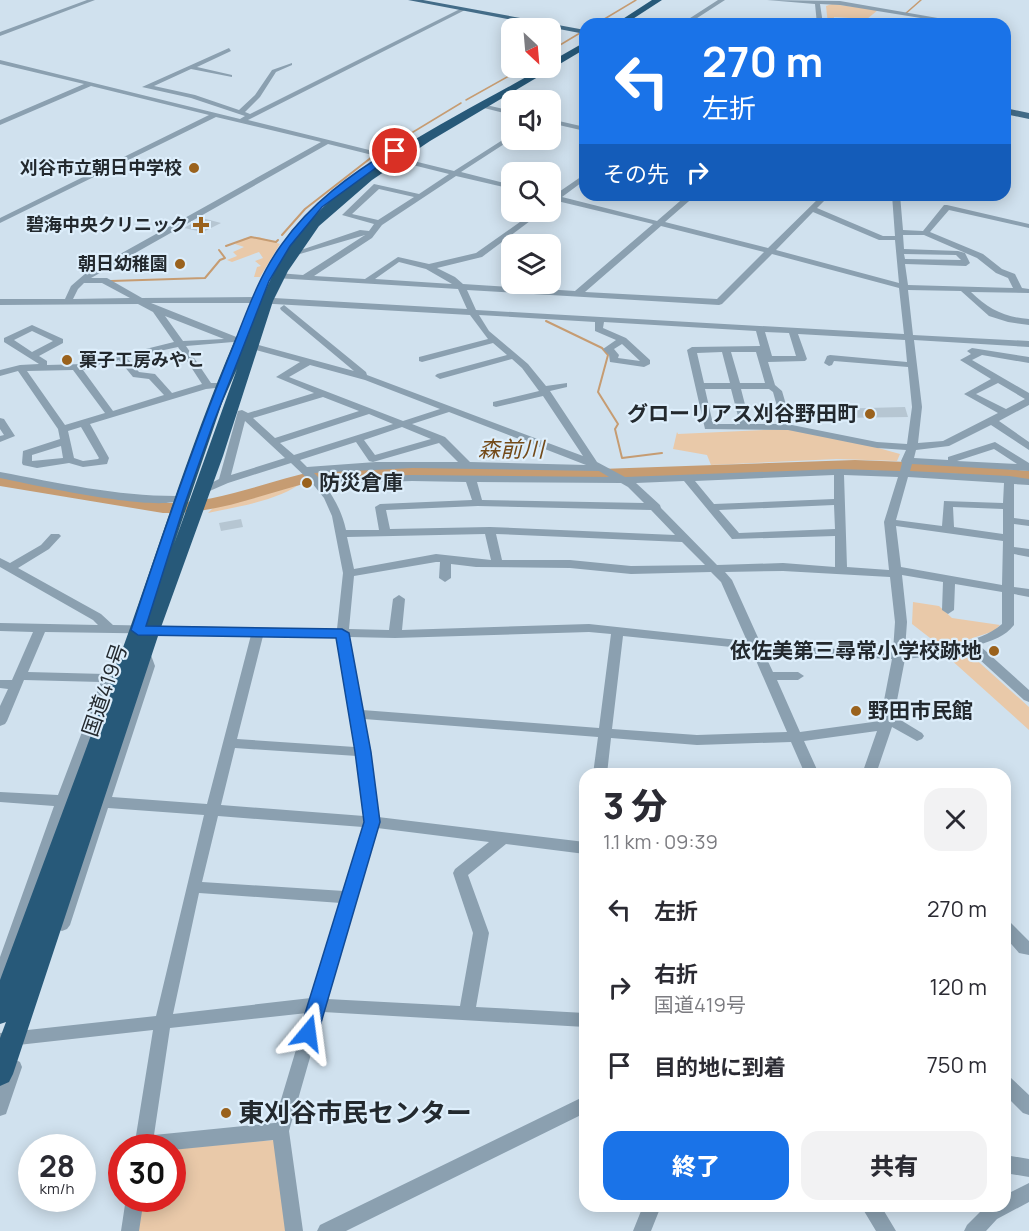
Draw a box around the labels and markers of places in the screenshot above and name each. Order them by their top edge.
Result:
pin [369,125,420,176]
place label: 刈谷市立朝日中学校 [20,155,182,179]
marker: 刈谷市立朝日中学校 [187,161,201,175]
place label: 碧海中央クリニック [26,212,188,236]
marker: 碧海中央クリニック [192,216,210,234]
place label: 朝日幼稚園 [78,251,168,275]
marker: 朝日幼稚園 [173,257,187,271]
place label: 菓子工房みやこ [79,347,205,371]
marker: 菓子工房みやこ [60,353,74,367]
place label: グローリアス刈谷野田町 [627,399,858,427]
marker: グローリアス刈谷野田町 [863,407,877,421]
place label: 防災倉庫 [319,468,403,496]
marker: 防災倉庫 [300,476,314,490]
place label: 依佐美第三尋常小学校跡地 [730,636,982,664]
marker: 依佐美第三尋常小学校跡地 [987,644,1001,658]
place label: 野田市民館 [868,696,973,724]
marker: 野田市民館 [849,704,863,718]
place label: 東刈谷市民センター [238,1094,472,1130]
marker: 東刈谷市民センター [219,1106,233,1120]

